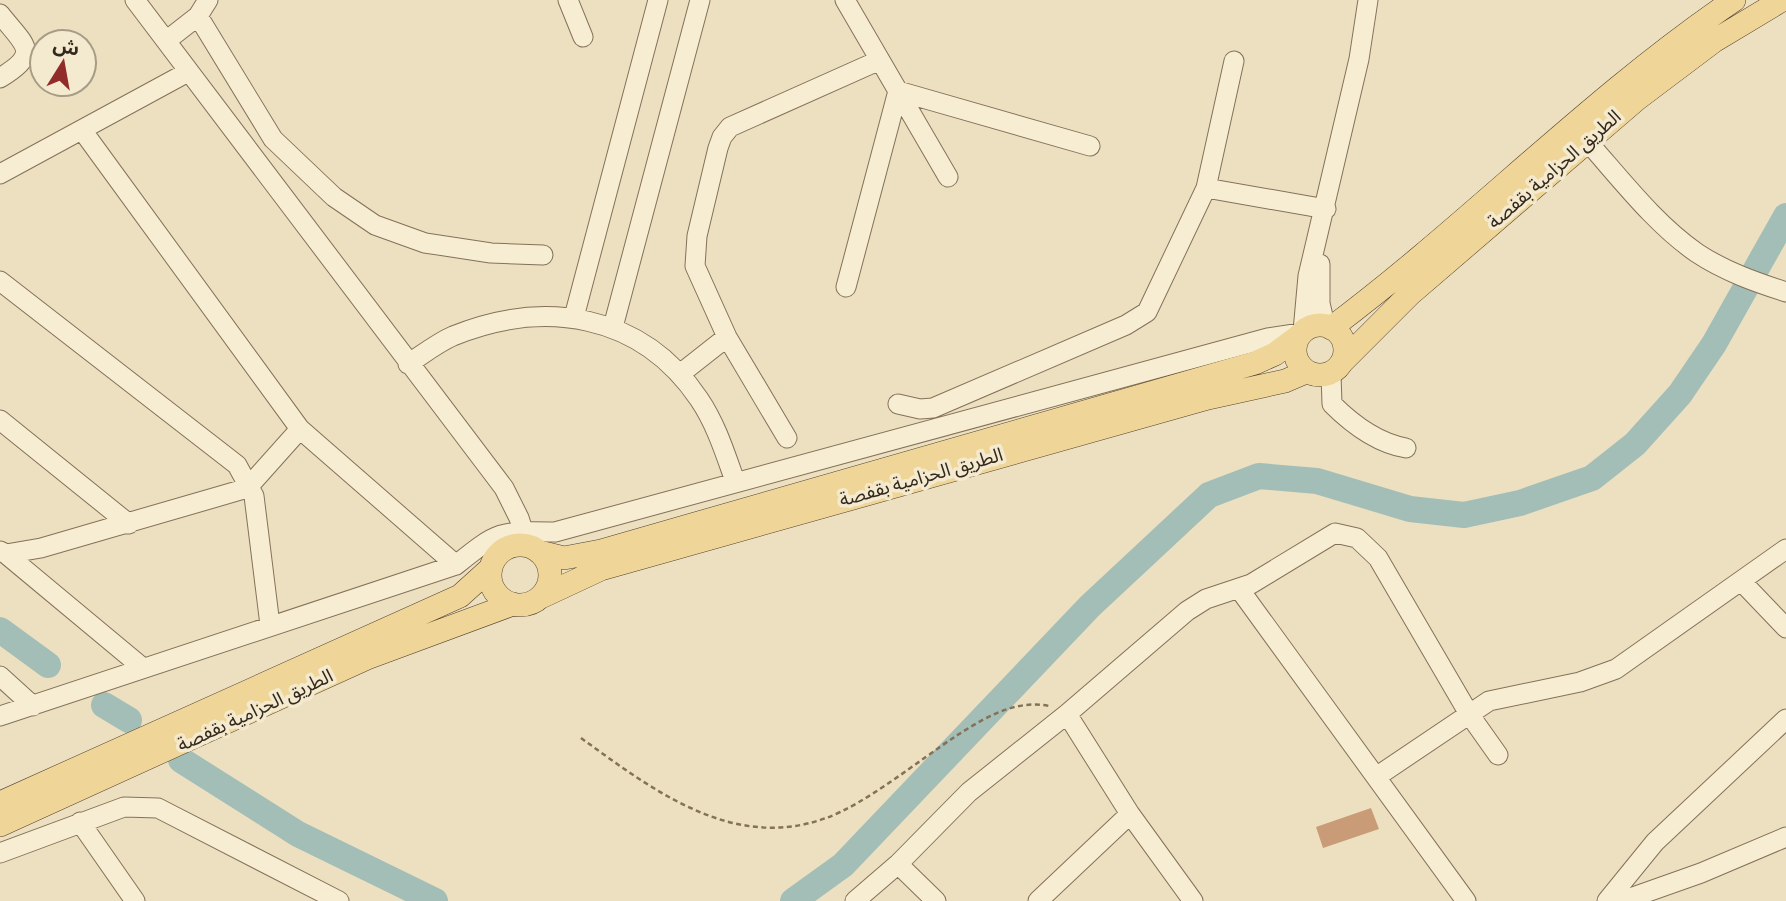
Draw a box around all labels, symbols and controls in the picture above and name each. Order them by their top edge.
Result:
north arrow [28,28,98,98]
text: ش [51,33,81,61]
street label: الطريق الحزامية بقفصة [1483,105,1625,233]
street label: الطريق الحزامية بقفصة [837,443,1005,511]
street label: الطريق الحزامية بقفصة [173,664,337,756]

